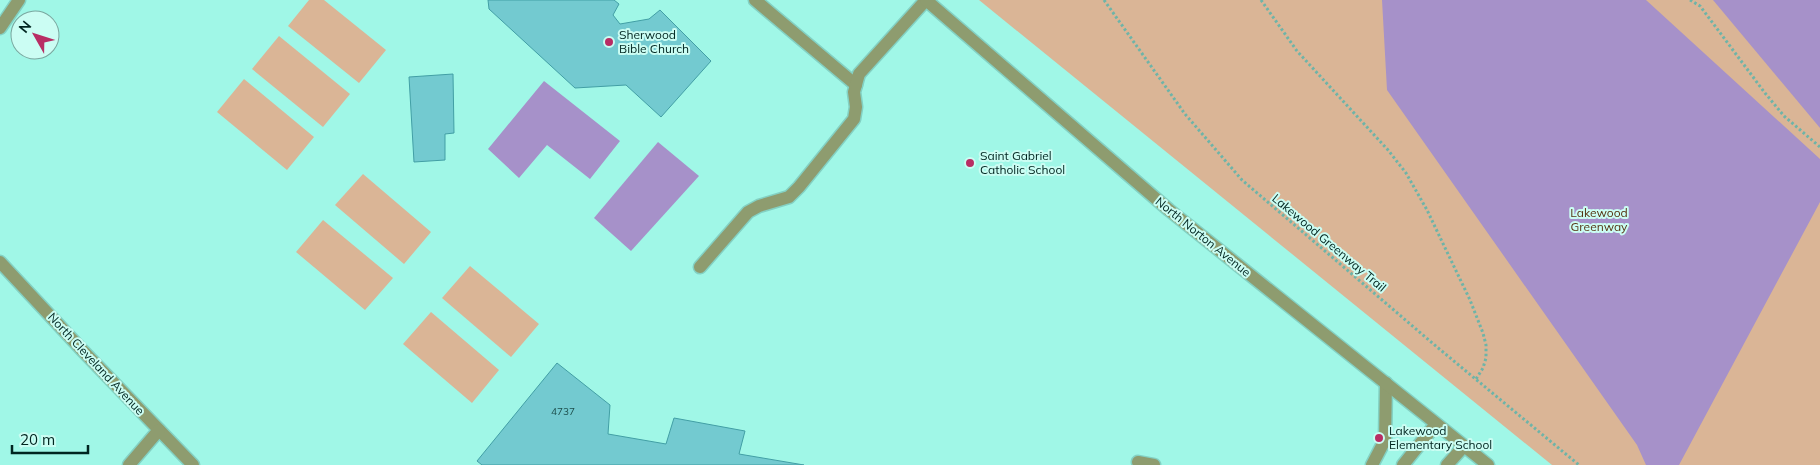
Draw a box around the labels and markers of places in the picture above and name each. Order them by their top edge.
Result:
place label: Sherwood Bible Church [619,27,689,56]
marker: Sherwood Bible Church [603,36,615,48]
place label: Saint Gabriel Catholic School [980,148,1065,177]
marker: Saint Gabriel Catholic School [964,157,976,169]
place label: Lakewood Elementary School [1389,423,1492,452]
marker: Lakewood Elementary School [1373,432,1385,444]

